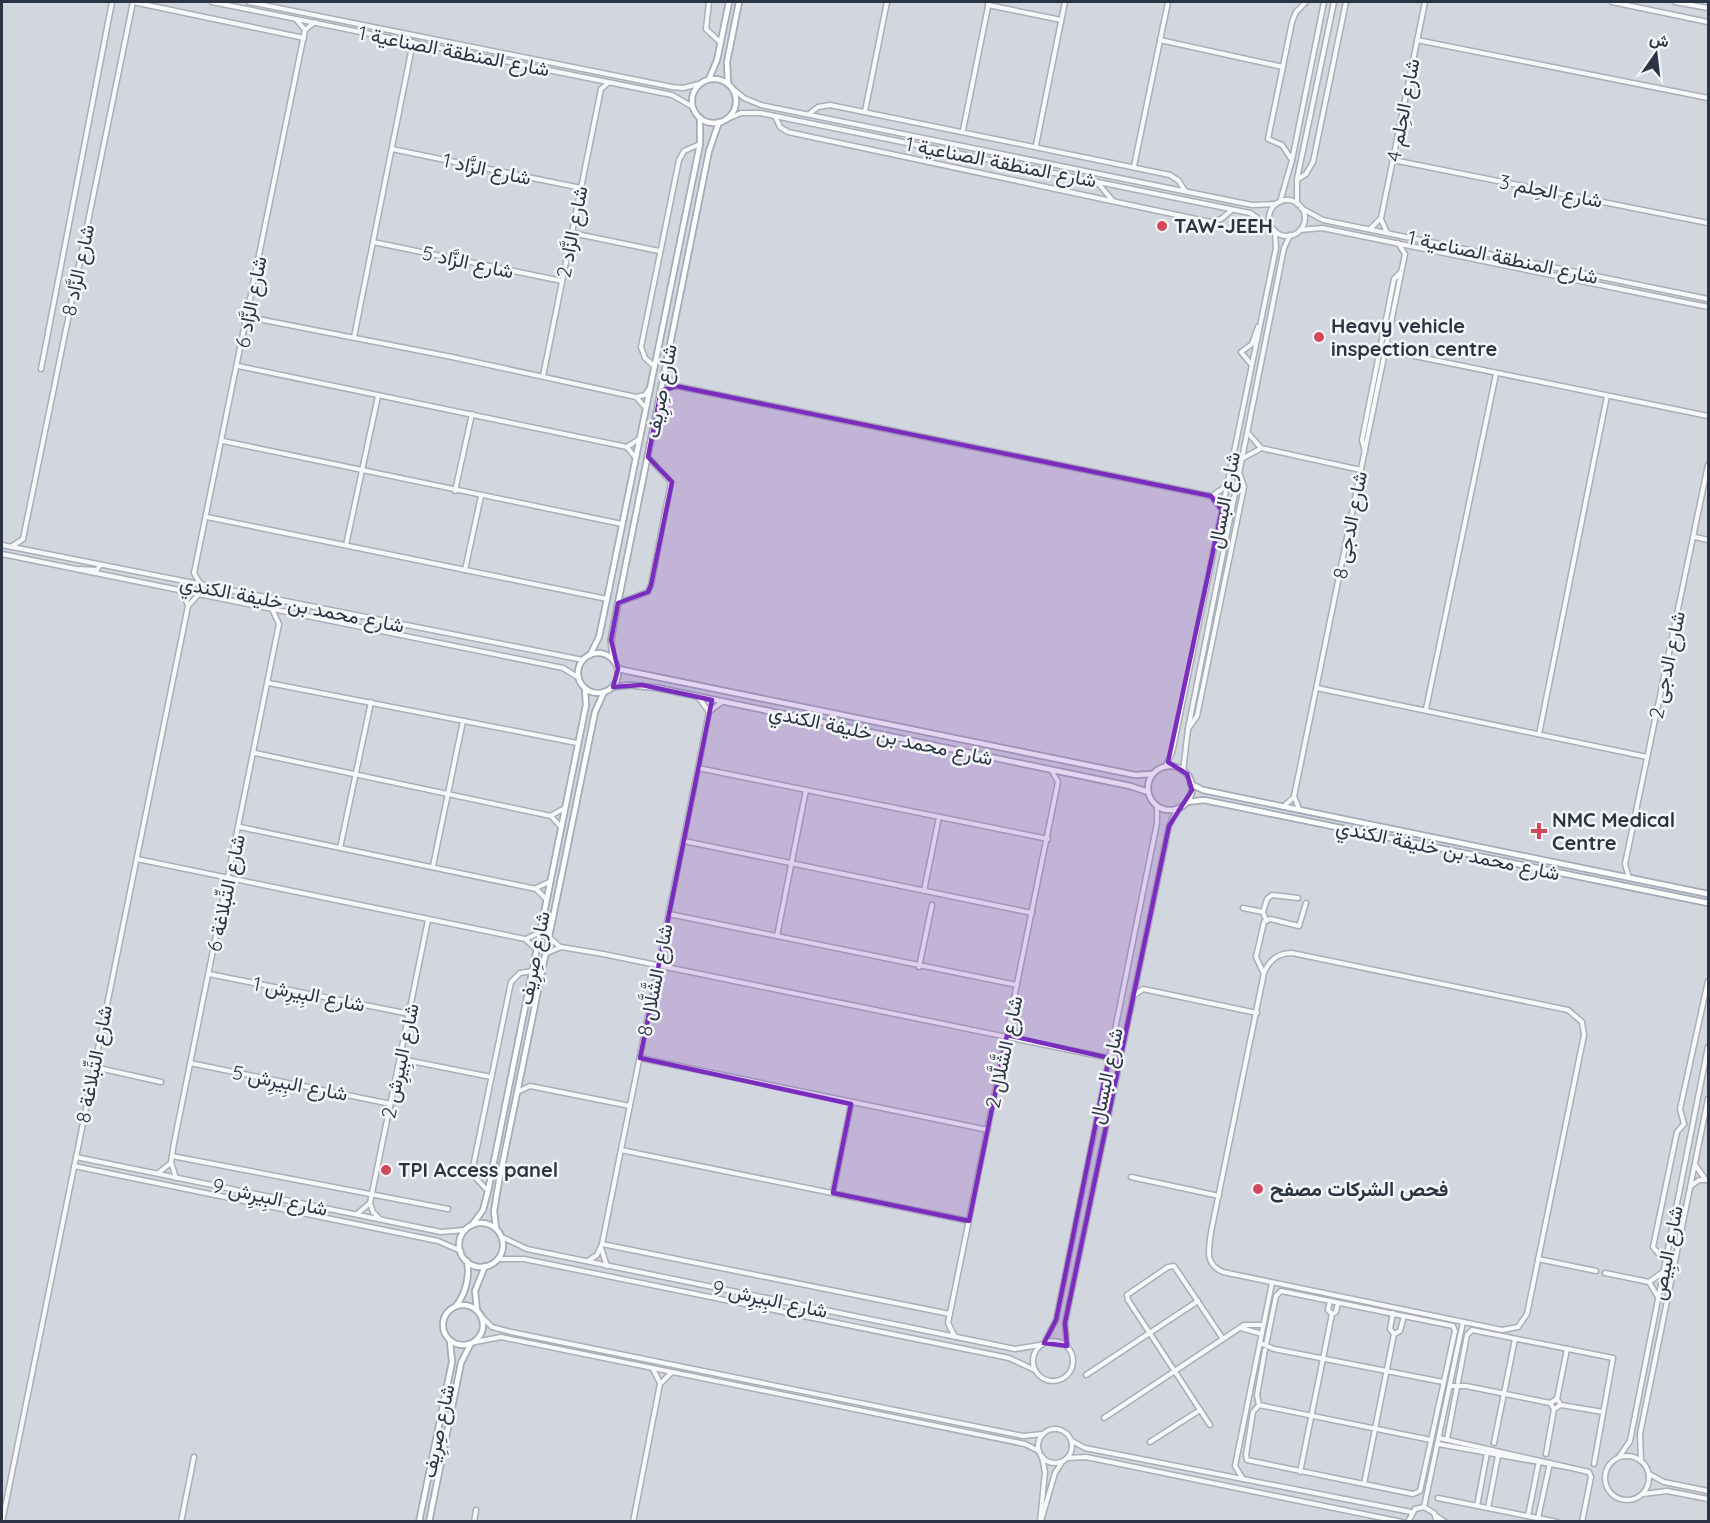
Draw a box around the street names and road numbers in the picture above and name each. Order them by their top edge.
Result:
street label: شارع المنطقة الصناعية 1 [356,20,552,83]
street label: شارع الحِلم 4 [1380,56,1427,164]
street label: شارع المنطقة الصناعية 1 [903,131,1099,194]
street label: شارع الزَّاد 1 [440,147,533,192]
street label: شارع الحِلم 3 [1497,168,1605,215]
street label: شارع الزَّاد 2 [550,184,595,280]
street label: شارع الزَّاد 8 [56,222,101,318]
street label: شارع المنطقة الصناعية 1 [1405,224,1601,291]
street label: شارع الزَّاد 5 [420,240,516,285]
street label: شارع الزَّاد 6 [229,254,274,350]
street label: شارع صِرِيف [639,342,685,441]
street label: شارع البسال [1202,449,1247,551]
street label: شارع الدجى 8 [1327,469,1374,581]
street label: شارع محمد بن خليفة الكندي [177,569,406,642]
street label: شارع الدجى 2 [1643,609,1692,722]
street label: شارع محمد بن خليفة الكندي [766,699,995,775]
street label: شارع محمد بن خليفة الكندي [1333,814,1562,890]
street label: شارع التِّبلاغة 6 [201,832,252,954]
street label: شارع صِرِيف [512,909,558,1008]
street label: شارع الشَّلَّال 8 [630,921,680,1039]
street label: شارع البِيرِش 1 [250,970,367,1020]
street label: شارع الشَّلَّال 2 [978,993,1030,1111]
street label: شارع البِيرِش 2 [375,1001,427,1122]
street label: شارع التِّبلاغة 8 [70,1003,119,1125]
street label: شارع البسال [1083,1025,1130,1127]
street label: شارع البِيرِش 5 [230,1059,350,1109]
street label: شارع البِيرِش 9 [209,1172,330,1224]
street label: شارع البِيص [1645,1204,1691,1303]
street label: شارع البِيرِش 9 [709,1274,830,1326]
street label: شارع صِرِيف [415,1382,463,1481]

